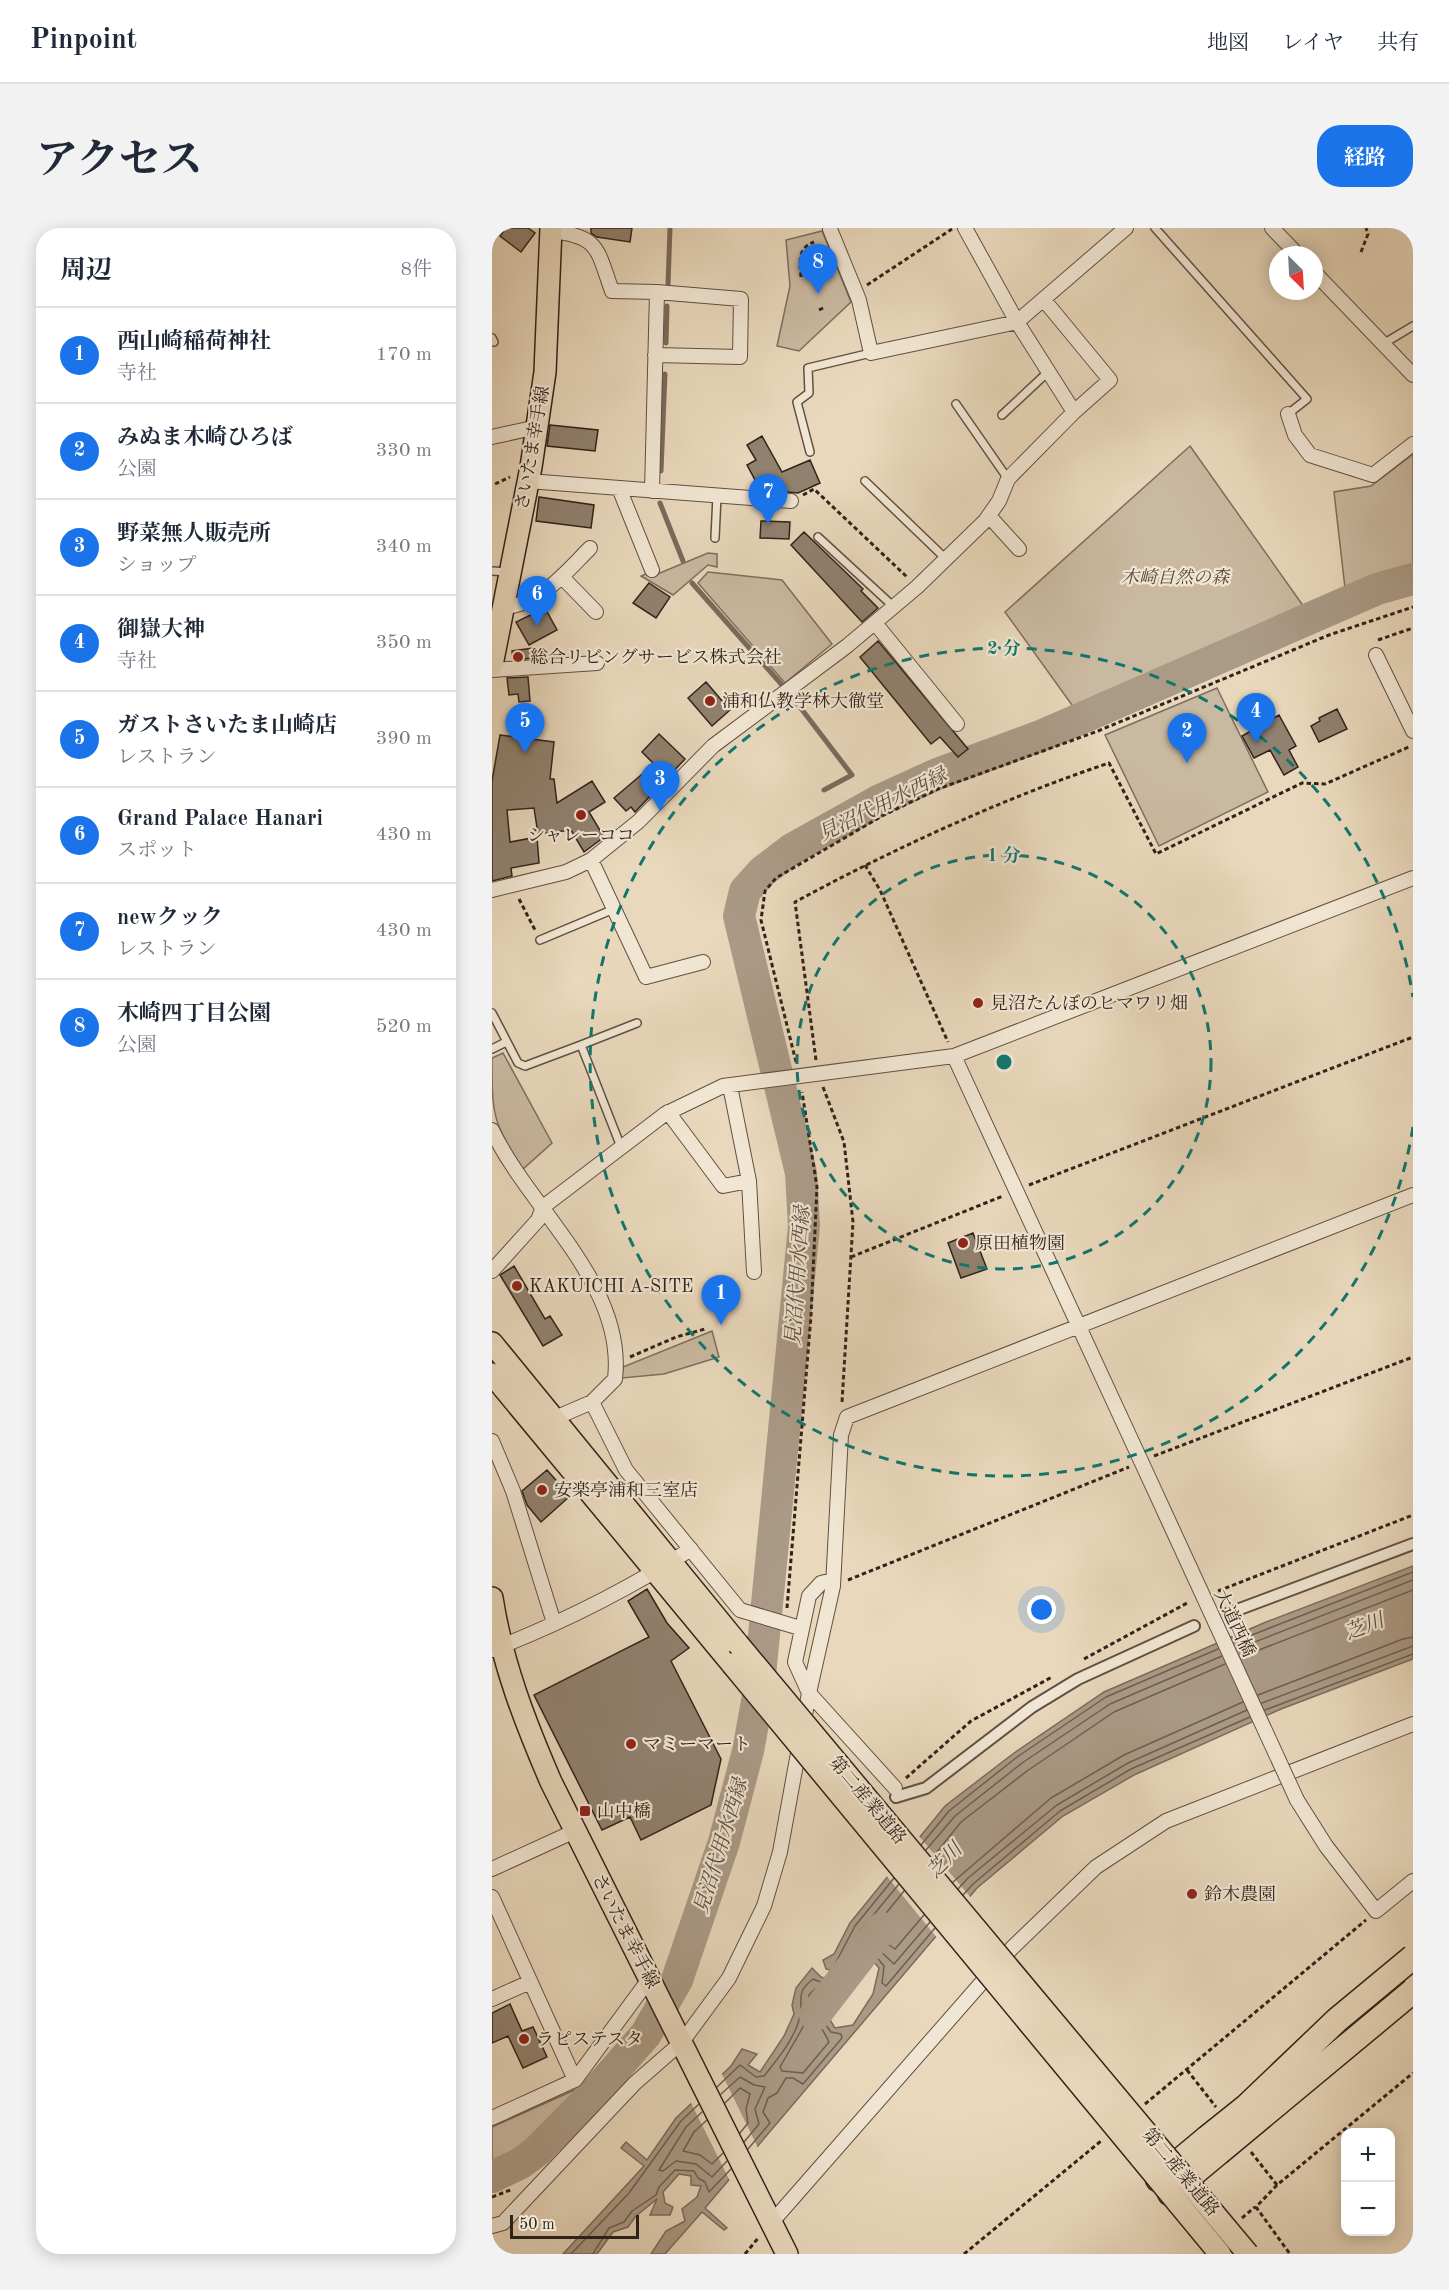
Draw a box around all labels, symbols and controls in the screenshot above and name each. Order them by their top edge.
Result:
text: Pinpoint [30,27,137,55]
text: 地図 [1207,33,1249,54]
text: レイヤ [1282,33,1344,54]
text: 共有 [1377,33,1419,54]
button: 経路 [1317,125,1413,187]
text: アクセス [36,141,203,183]
pin: 8 [798,244,838,294]
north arrow [1269,246,1323,300]
text: 周辺 [60,258,112,284]
text: 8件 [400,260,432,280]
text: 西山崎稲荷神社 [117,331,271,353]
text: 1 [74,345,85,365]
text: 170 m [376,345,432,365]
text: 寺社 [117,364,157,384]
street label: さいたま幸手線 [511,384,553,512]
text: みぬま木崎ひろば [117,427,293,449]
text: 2 [74,441,85,461]
text: 330 m [376,441,432,461]
text: 公園 [117,460,157,480]
pin: 7 [748,474,788,524]
text: 野菜無人販売所 [117,523,271,545]
text: 3 [74,537,85,557]
text: 340 m [376,537,432,557]
text: ショップ [117,556,197,576]
park label: 木崎自然の森 [1121,567,1231,587]
pin: 6 [518,576,556,626]
text: 御嶽大神 [117,619,205,641]
text: 4 [74,633,85,653]
text: 350 m [376,633,432,653]
text: 2 分 [987,638,1021,658]
place label: 総合リビングサービス株式会社 [530,647,782,667]
marker: 総合リビングサービス株式会社 [511,650,525,664]
text: 寺社 [117,652,157,672]
place label: 浦和仏教学林大徹堂 [722,691,884,711]
marker: 浦和仏教学林大徹堂 [703,694,717,708]
pin: 4 [1236,694,1275,743]
pin: 5 [506,704,544,753]
pin: 2 [1168,714,1206,763]
text: ガストさいたま山崎店 [117,715,337,737]
text: 5 [74,729,85,749]
text: 390 m [376,729,432,749]
text: レストラン [117,748,216,768]
pin: 3 [640,762,680,811]
water label: 見沼代用水西縁 [815,763,952,845]
text: Grand Palace Hanari [117,808,323,830]
marker: シャレーココ [574,808,588,822]
text: 6 [74,825,85,845]
text: 430 m [376,825,432,845]
place label: シャレーココ [527,827,635,845]
text: スポット [117,841,197,861]
text: 1 分 [987,845,1021,865]
text: newクック [117,907,223,929]
text: 7 [74,921,85,941]
text: 430 m [376,921,432,941]
text: レストラン [117,940,216,960]
place label: 見沼たんぼのヒマワリ畑 [990,994,1188,1013]
marker: 見沼たんぼのヒマワリ畑 [971,996,985,1010]
text: 木崎四丁目公園 [117,1003,271,1025]
text: 8 [74,1017,85,1037]
text: 520 m [376,1017,432,1037]
text: 公園 [117,1036,157,1056]
centre of rings [994,1052,1014,1072]
water label: 見沼代用水西縁 [782,1203,814,1347]
place label: 原田植物園 [975,1233,1065,1253]
marker: 原田植物園 [956,1236,970,1250]
pin: 1 [702,1276,740,1325]
place label: KAKUICHI A-SITE [529,1278,693,1296]
marker: KAKUICHI A-SITE [510,1279,524,1293]
place label: 安楽亭浦和三室店 [554,1480,698,1500]
marker: 安楽亭浦和三室店 [535,1483,549,1497]
street label: 大道西橋 [1211,1586,1259,1660]
your location [1027,1595,1056,1624]
water label: 芝川 [1342,1609,1389,1644]
place label: マミーマート [643,1736,751,1754]
marker: マミーマート [624,1737,638,1751]
street label: 第二産業道路 [826,1752,910,1848]
water label: 見沼代用水西縁 [690,1774,753,1916]
place label: 山中橋 [597,1801,651,1821]
marker: 山中橋 [578,1804,592,1818]
water label: 芝川 [923,1837,968,1883]
street label: さいたま幸手線 [588,1870,664,1992]
place label: 鈴木農園 [1204,1884,1276,1904]
marker: 鈴木農園 [1185,1887,1199,1901]
place label: ラピステスタ [536,2031,643,2049]
marker: ラピステスタ [517,2032,531,2046]
street label: 第二産業道路 [1139,2124,1223,2220]
map controls [1341,2128,1395,2236]
button: + [1341,2128,1395,2182]
button: − [1341,2182,1395,2236]
scale bar [510,2212,639,2240]
text: 50 m [519,2217,555,2233]

